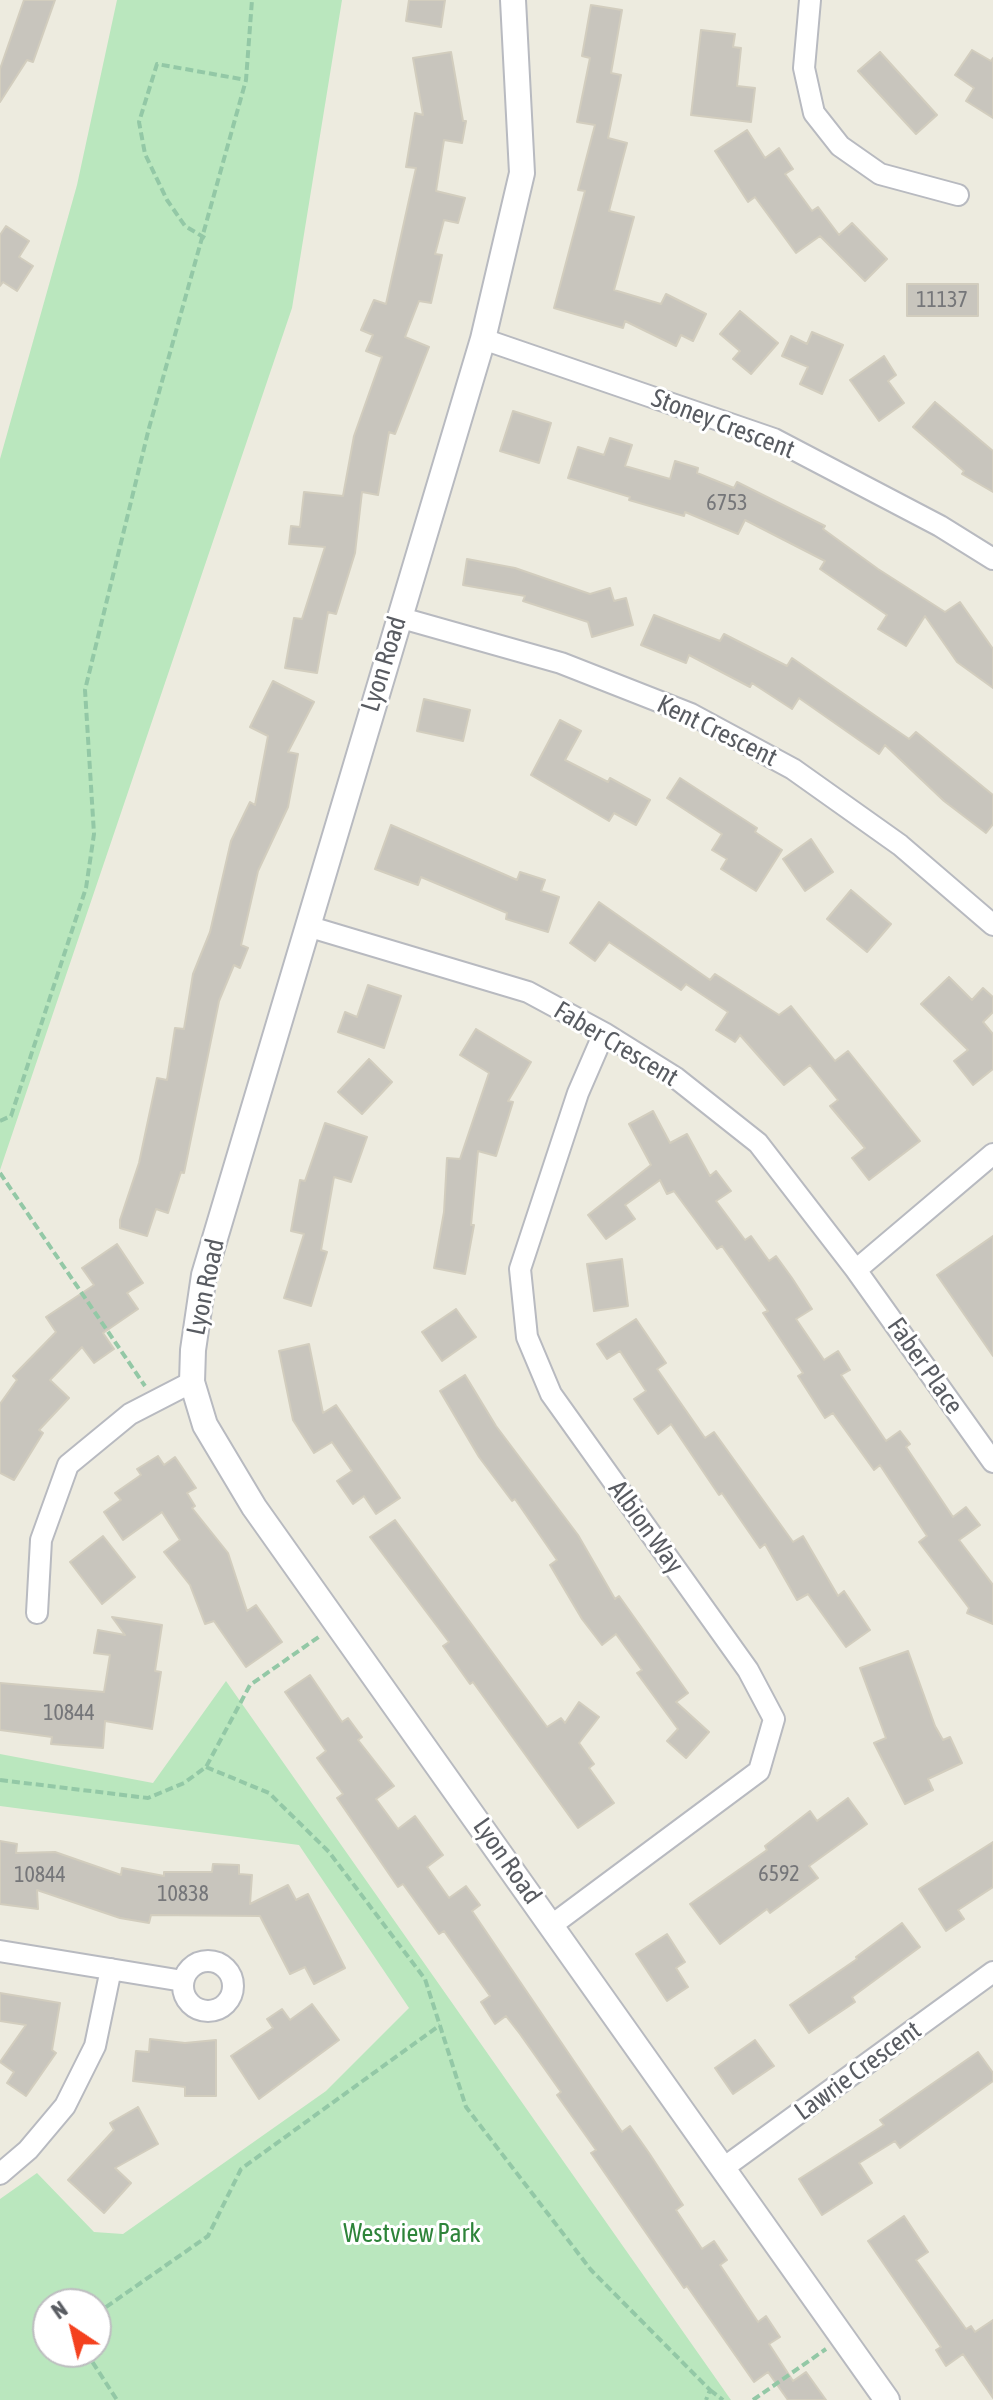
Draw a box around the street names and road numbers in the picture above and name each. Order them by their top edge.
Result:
street label: Stoney Crescent [647,382,799,466]
street label: Lyon Road [355,613,413,715]
street label: Kent Crescent [652,689,782,773]
street label: Faber Crescent [548,995,684,1093]
street label: Lyon Road [181,1236,231,1338]
street label: Faber Place [881,1312,969,1420]
street label: Albion Way [602,1474,690,1580]
street label: Lyon Road [466,1812,548,1910]
street label: Lawrie Crescent [789,2015,927,2127]

